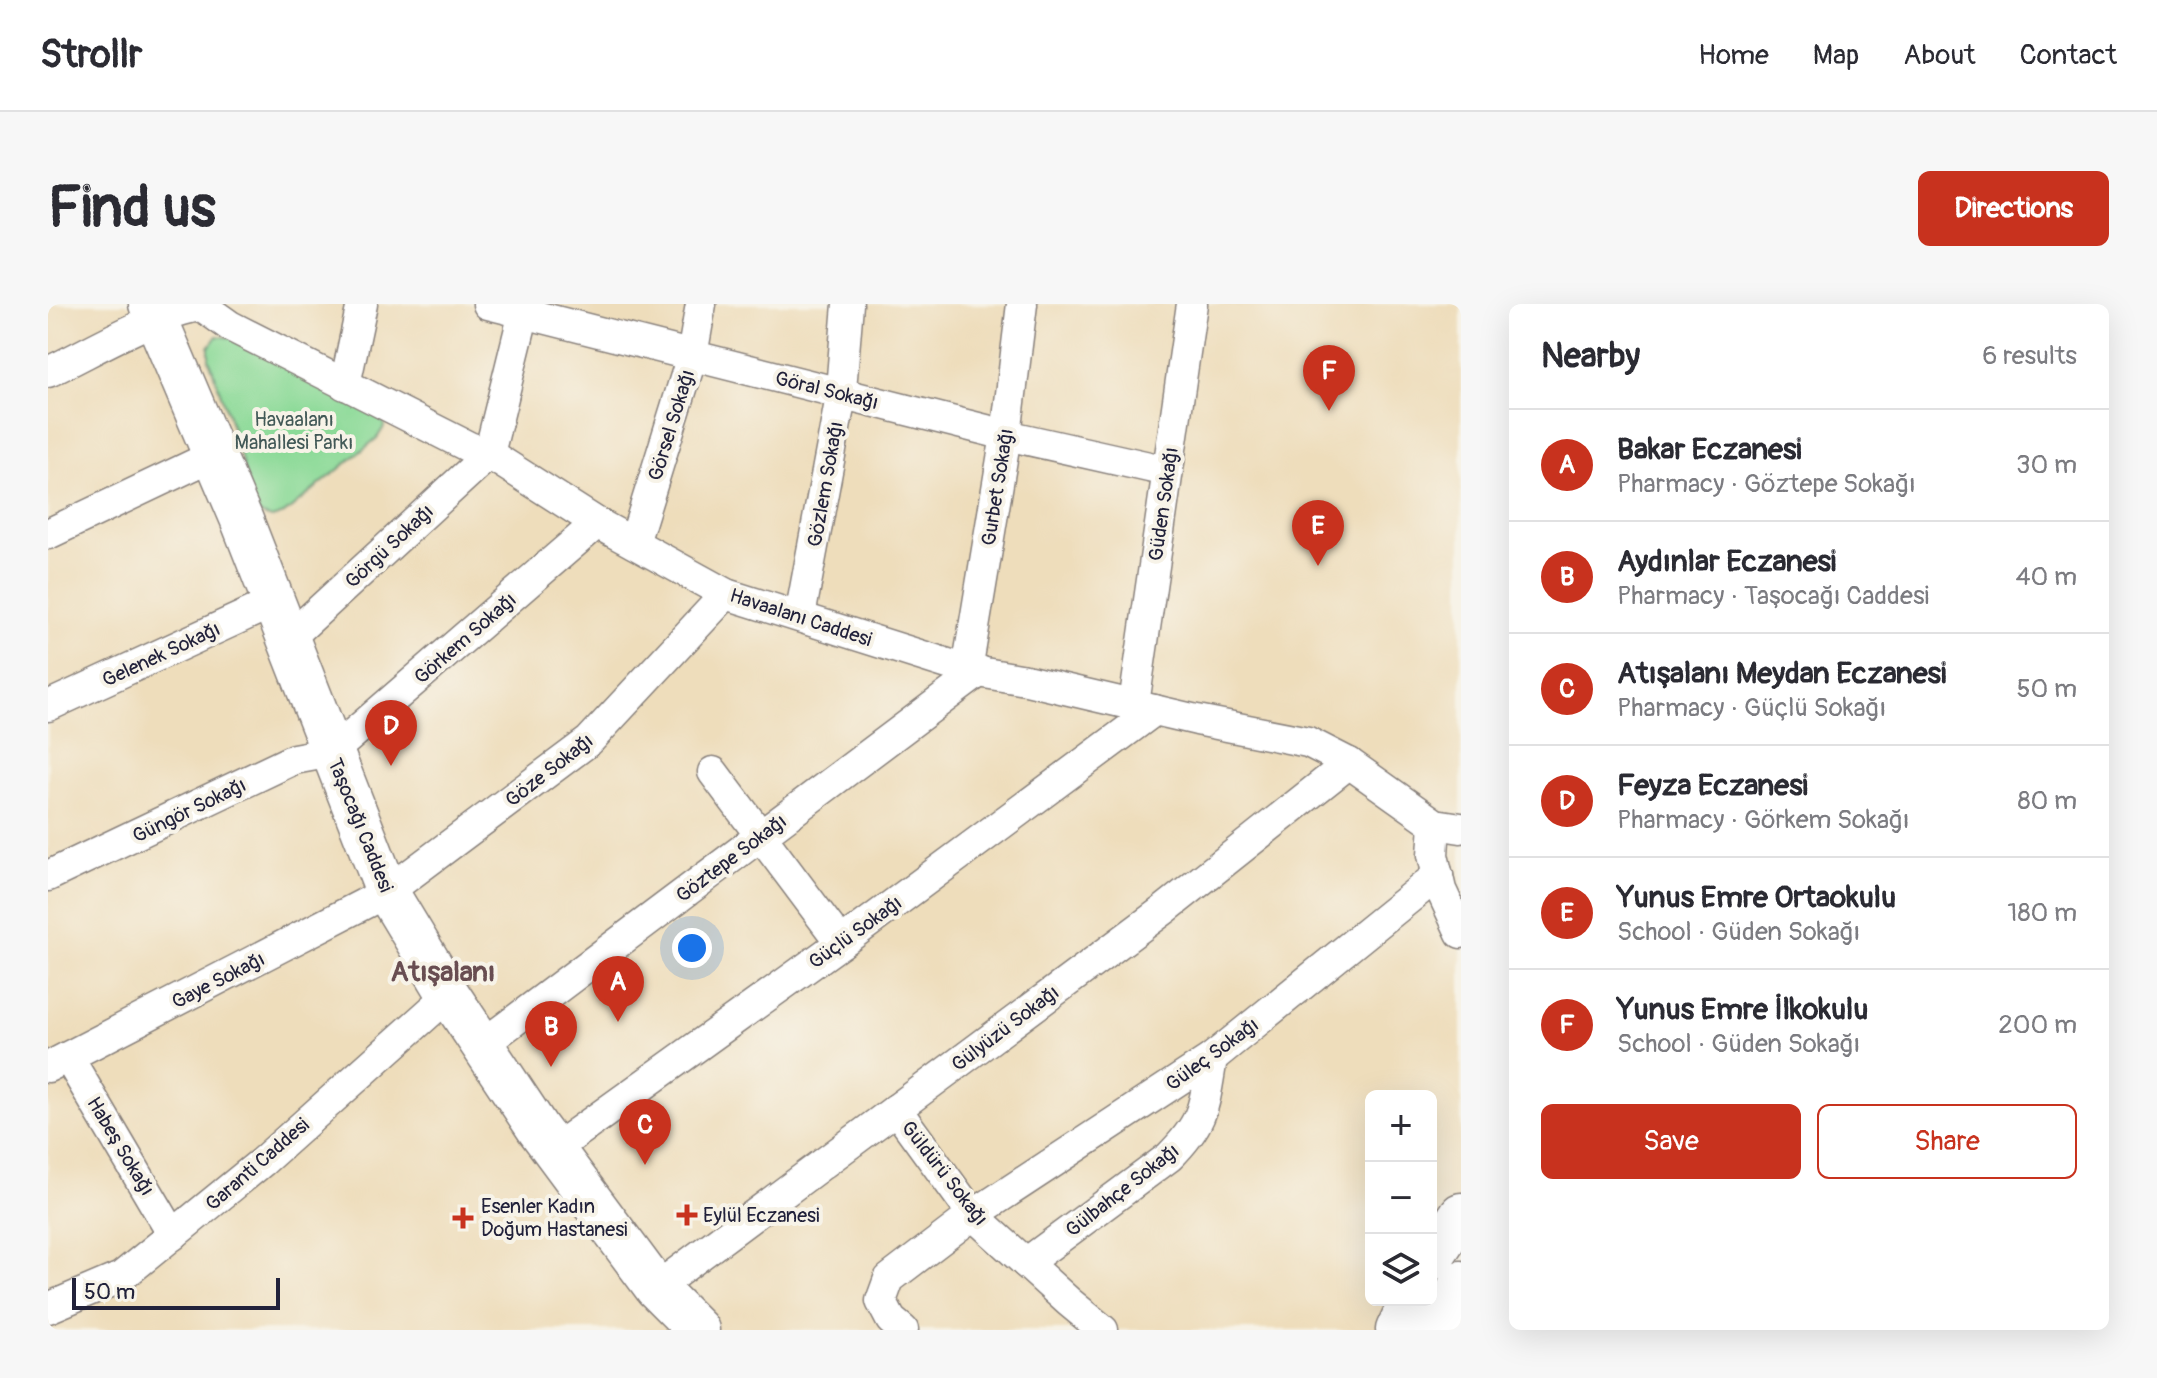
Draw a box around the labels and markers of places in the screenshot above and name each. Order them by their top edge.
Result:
pin: F [1303,345,1355,411]
pin: E [1292,500,1344,566]
pin: D [365,700,417,766]
pin: A [592,956,644,1022]
pin: B [525,1001,577,1067]
pin: C [619,1099,671,1165]
place label: Esenler Kadın Doğum Hastanesi [481,1194,628,1242]
place label: Eylül Eczanesi [703,1203,820,1228]
marker: Eylül Eczanesi [678,1206,696,1224]
marker: Esenler Kadın Doğum Hastanesi [452,1207,474,1229]

